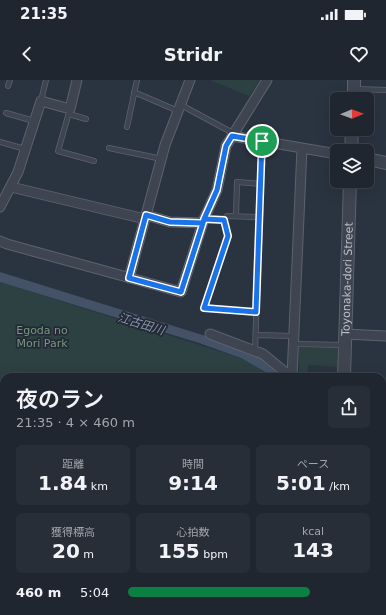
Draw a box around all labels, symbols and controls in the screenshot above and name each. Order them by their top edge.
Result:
text: 21:35 [20,5,68,23]
icon: back [16,43,38,65]
icon: heart [348,43,370,65]
text: Stridr [164,44,222,65]
north arrow [330,92,374,136]
map controls [330,92,374,188]
pin [245,124,279,158]
icon: arrive [251,130,273,152]
button: layers [330,144,374,188]
street label: Toyonaka-dori Street [339,221,355,337]
water label: 江古田川 [116,310,168,338]
park label: Egoda no Mori Park [16,324,68,350]
button: share [328,386,370,428]
text: 夜のラン [16,387,104,412]
text: 21:35 · 4 × 460 m [16,415,135,430]
text: 距離 [62,458,84,471]
text: 時間 [182,458,204,471]
text: ペース [297,458,329,471]
text: 1.84 [38,471,87,495]
text: 9:14 [168,471,218,495]
text: 5:01 [276,471,326,495]
text: km [87,480,108,493]
text: /km [326,480,350,493]
text: kcal [302,525,324,538]
text: 獲得標高 [51,526,95,539]
text: 心拍数 [177,526,210,539]
text: 143 [292,538,334,562]
text: 20 [52,539,80,563]
text: 155 [158,539,200,563]
text: m [80,548,94,561]
text: bpm [200,548,228,561]
text: 460 m [16,585,61,600]
text: 5:04 [80,585,109,600]

